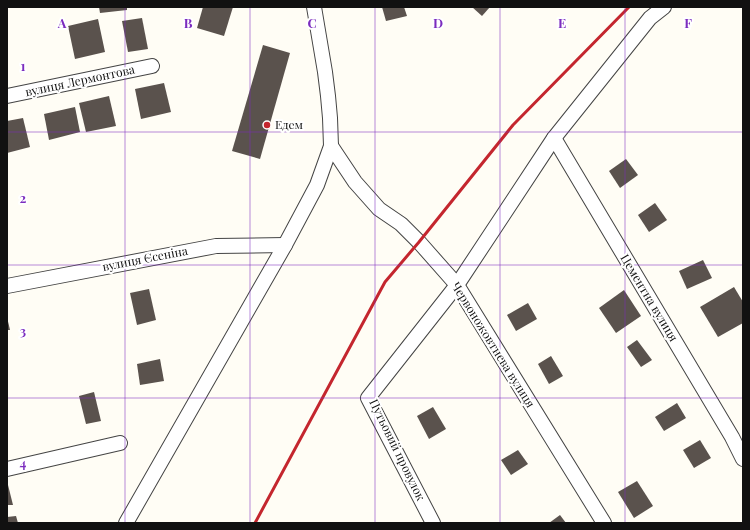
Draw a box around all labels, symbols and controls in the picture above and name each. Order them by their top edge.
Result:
text: A [57,14,67,31]
text: B [184,14,193,31]
text: C [307,14,317,31]
text: D [433,14,443,31]
text: E [558,14,566,31]
text: F [684,14,692,31]
text: 1 [21,57,26,74]
street label: вулиця Лермонтова [24,61,136,99]
place label: Едем [275,116,304,132]
marker: Едем [262,120,272,130]
text: 2 [20,189,27,206]
street label: вулиця Єсеніна [101,242,189,274]
street label: Цементна вулиця [617,251,683,345]
street label: Червоножовтнева вулиця [449,279,539,411]
text: 3 [20,322,26,339]
street label: Путьовий провулок [366,396,430,503]
text: 4 [20,454,27,471]

